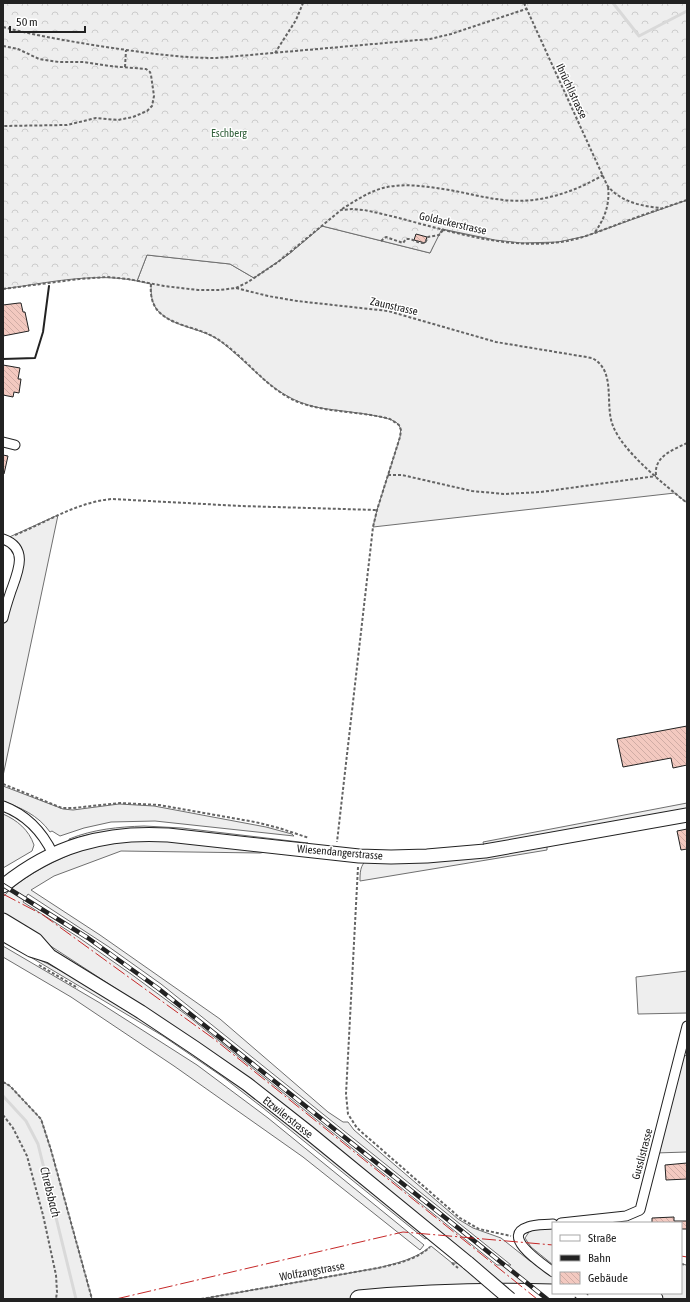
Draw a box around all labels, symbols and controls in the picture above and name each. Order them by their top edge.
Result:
scale bar [10,8,85,34]
text: 50 m [16,15,38,29]
street label: Ibrüchlistrasse [554,62,590,120]
park label: Eschberg [211,127,247,139]
street label: Goldackerstrasse [418,209,488,237]
street label: Zaunstrasse [369,295,419,317]
street label: Wiesendangerstrasse [297,842,383,862]
street label: Etzwilerstrasse [261,1094,315,1140]
street label: Gusslistrasse [629,1127,655,1181]
water label: Chrebsbach [37,1165,63,1219]
legend [552,1222,682,1294]
text: Straße [588,1231,616,1245]
text: Bahn [588,1251,611,1265]
street label: Wolfzangstrasse [279,1259,345,1283]
text: Gebäude [588,1271,628,1285]

